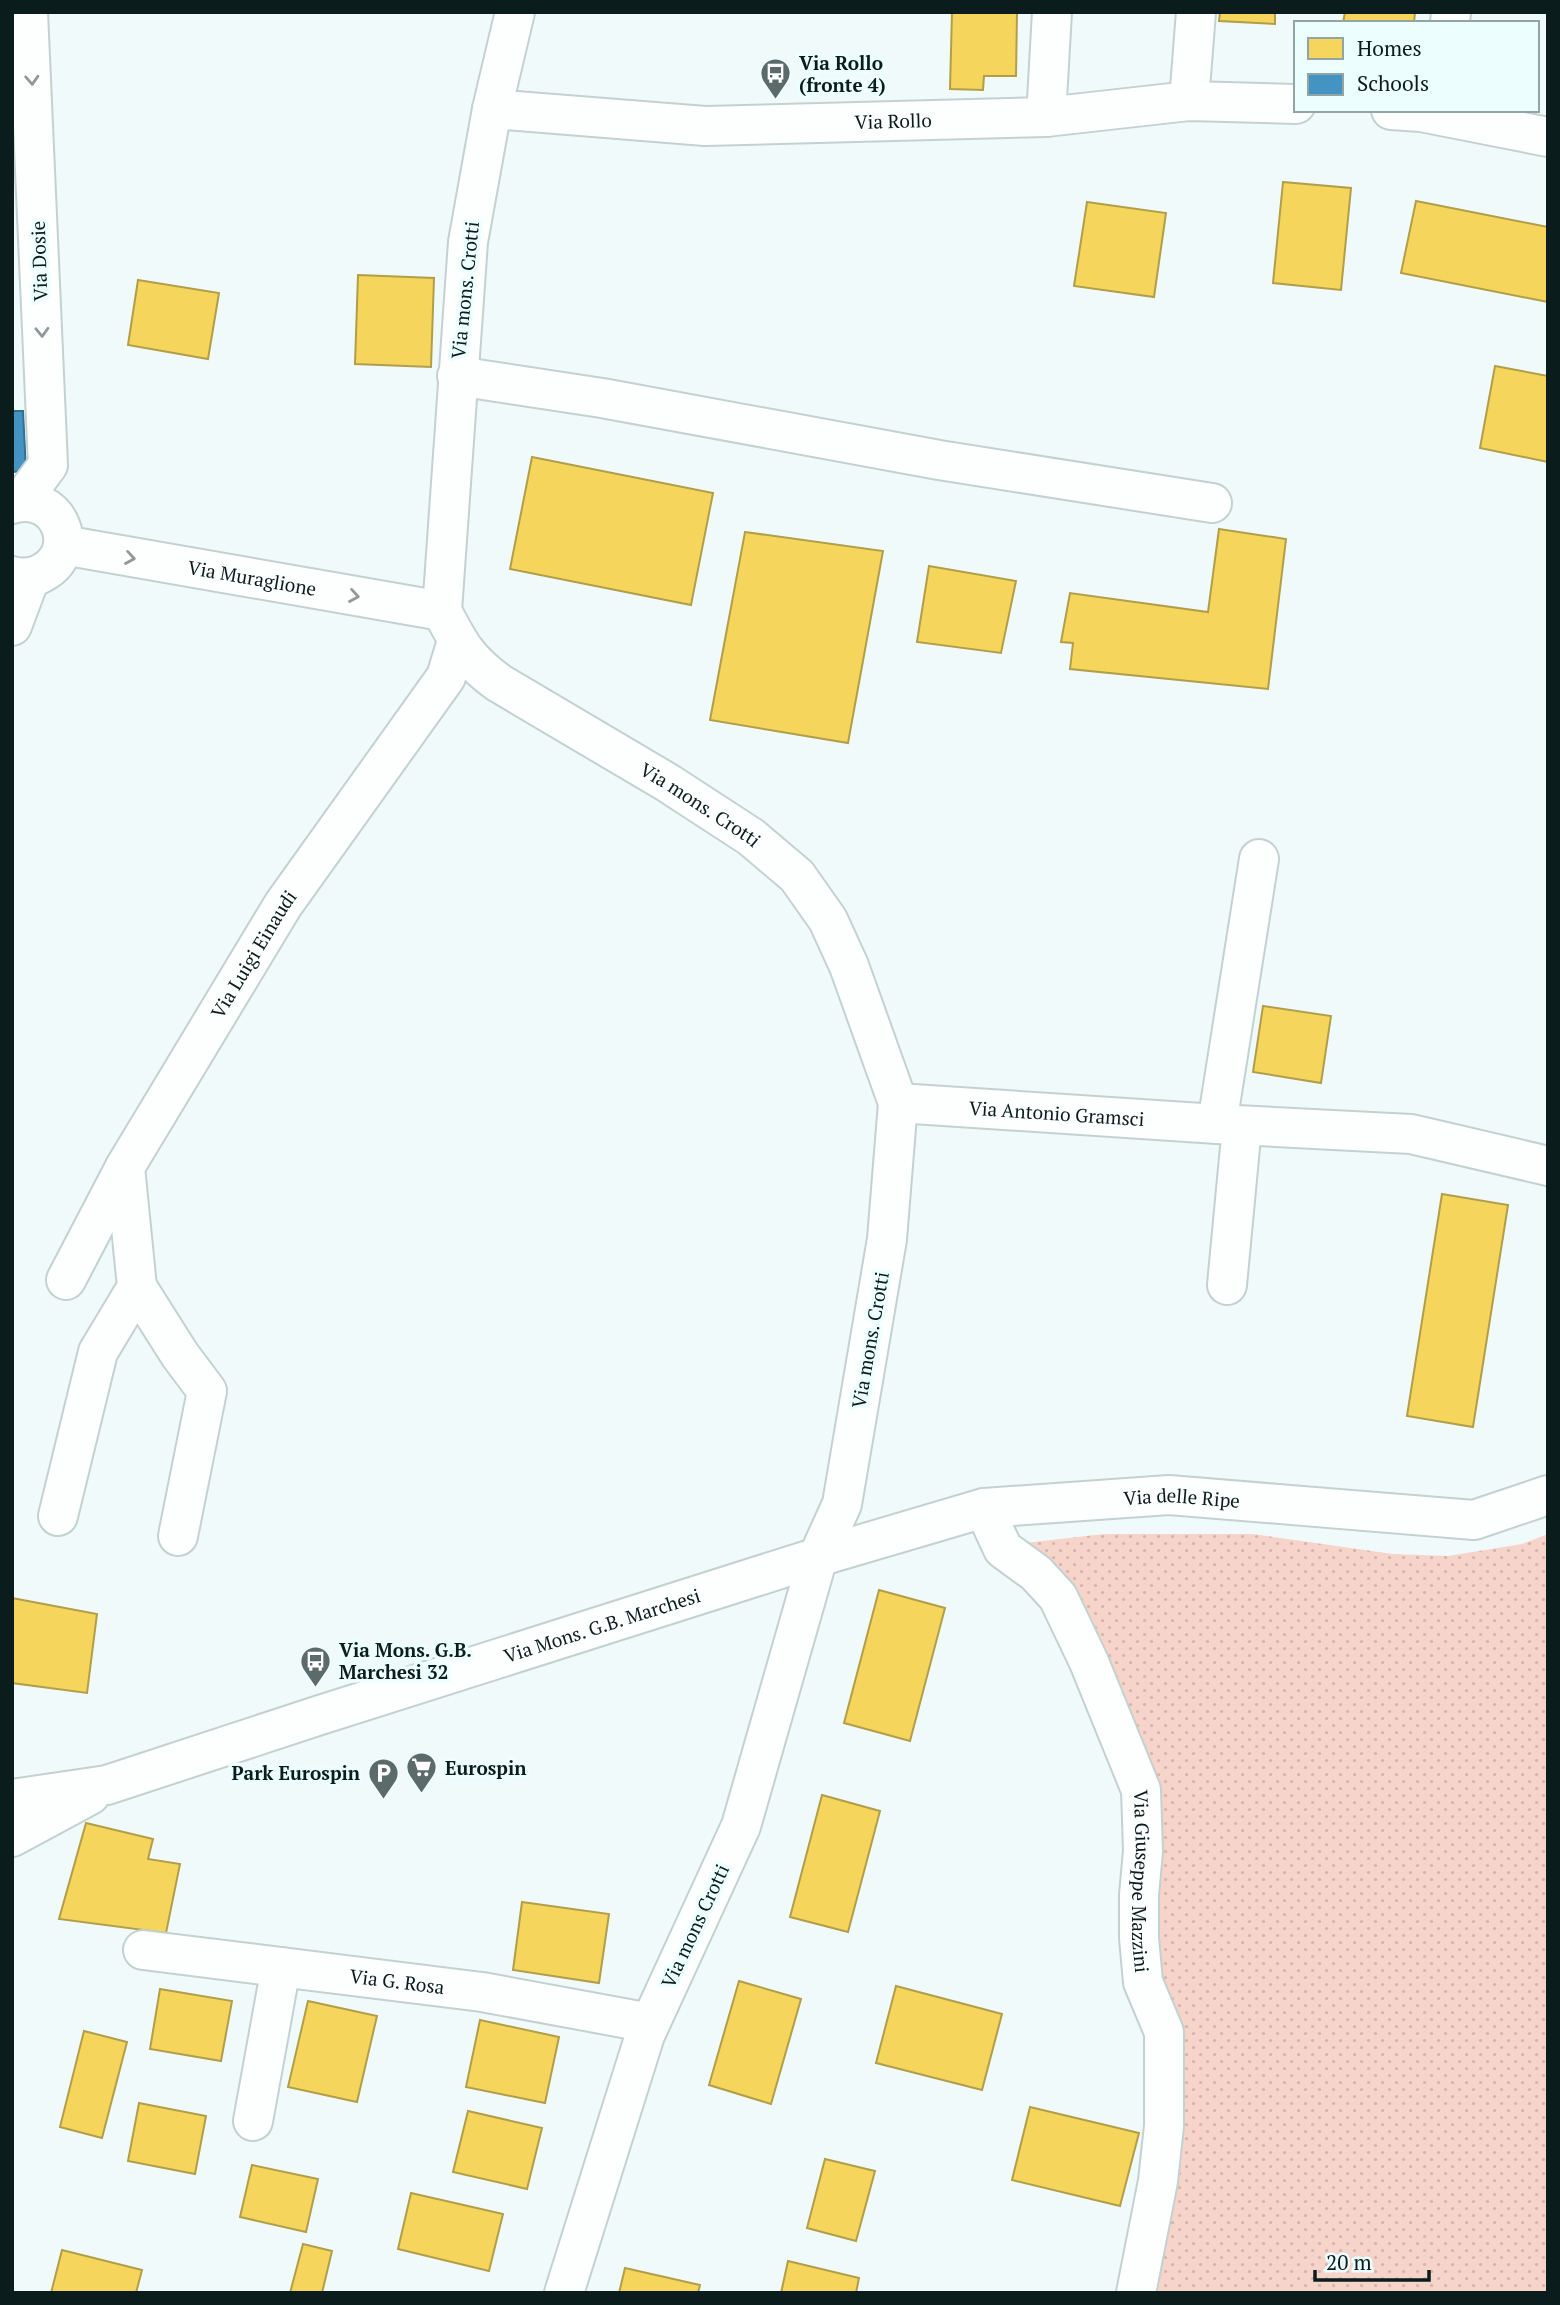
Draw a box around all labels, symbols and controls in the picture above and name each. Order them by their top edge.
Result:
legend [1294,21,1539,112]
text: Homes [1357,34,1422,62]
place label: Via Rollo (fronte 4) [799,50,886,97]
bus stop icon: Via Rollo (fronte 4) [759,57,793,101]
text: Schools [1357,69,1429,97]
one-way arrow [24,75,39,86]
street label: Via Rollo [854,107,932,134]
street label: Via Dosie [25,220,52,302]
street label: Via mons. Crotti [445,220,484,360]
one-way arrow [35,327,50,338]
one-way arrow [124,550,136,565]
street label: Via Muraglione [186,554,318,601]
one-way arrow [348,588,360,603]
street label: Via mons. Crotti [636,756,766,852]
street label: Via Luigi Einaudi [205,885,302,1023]
street label: Via Antonio Gramsci [968,1095,1145,1131]
street label: Via mons. Crotti [845,1270,894,1410]
street label: Via delle Ripe [1123,1482,1241,1513]
street label: Via Mons. G.B. Marchesi [500,1582,703,1668]
place label: Via Mons. G.B. Marchesi 32 [339,1637,472,1684]
bus stop icon: Via Mons. G.B. Marchesi 32 [299,1644,333,1688]
supermarket icon: Eurospin [405,1751,439,1795]
place label: Eurospin [445,1755,527,1780]
parking icon: Park Eurospin [366,1756,400,1800]
place label: Park Eurospin [232,1760,361,1785]
street label: Via Giuseppe Mazzini [1127,1789,1156,1974]
street label: Via mons Crotti [655,1860,734,1992]
street label: Via G. Rosa [348,1963,446,1999]
scale bar [1315,2238,1429,2282]
text: 20 m [1326,2248,1372,2276]

